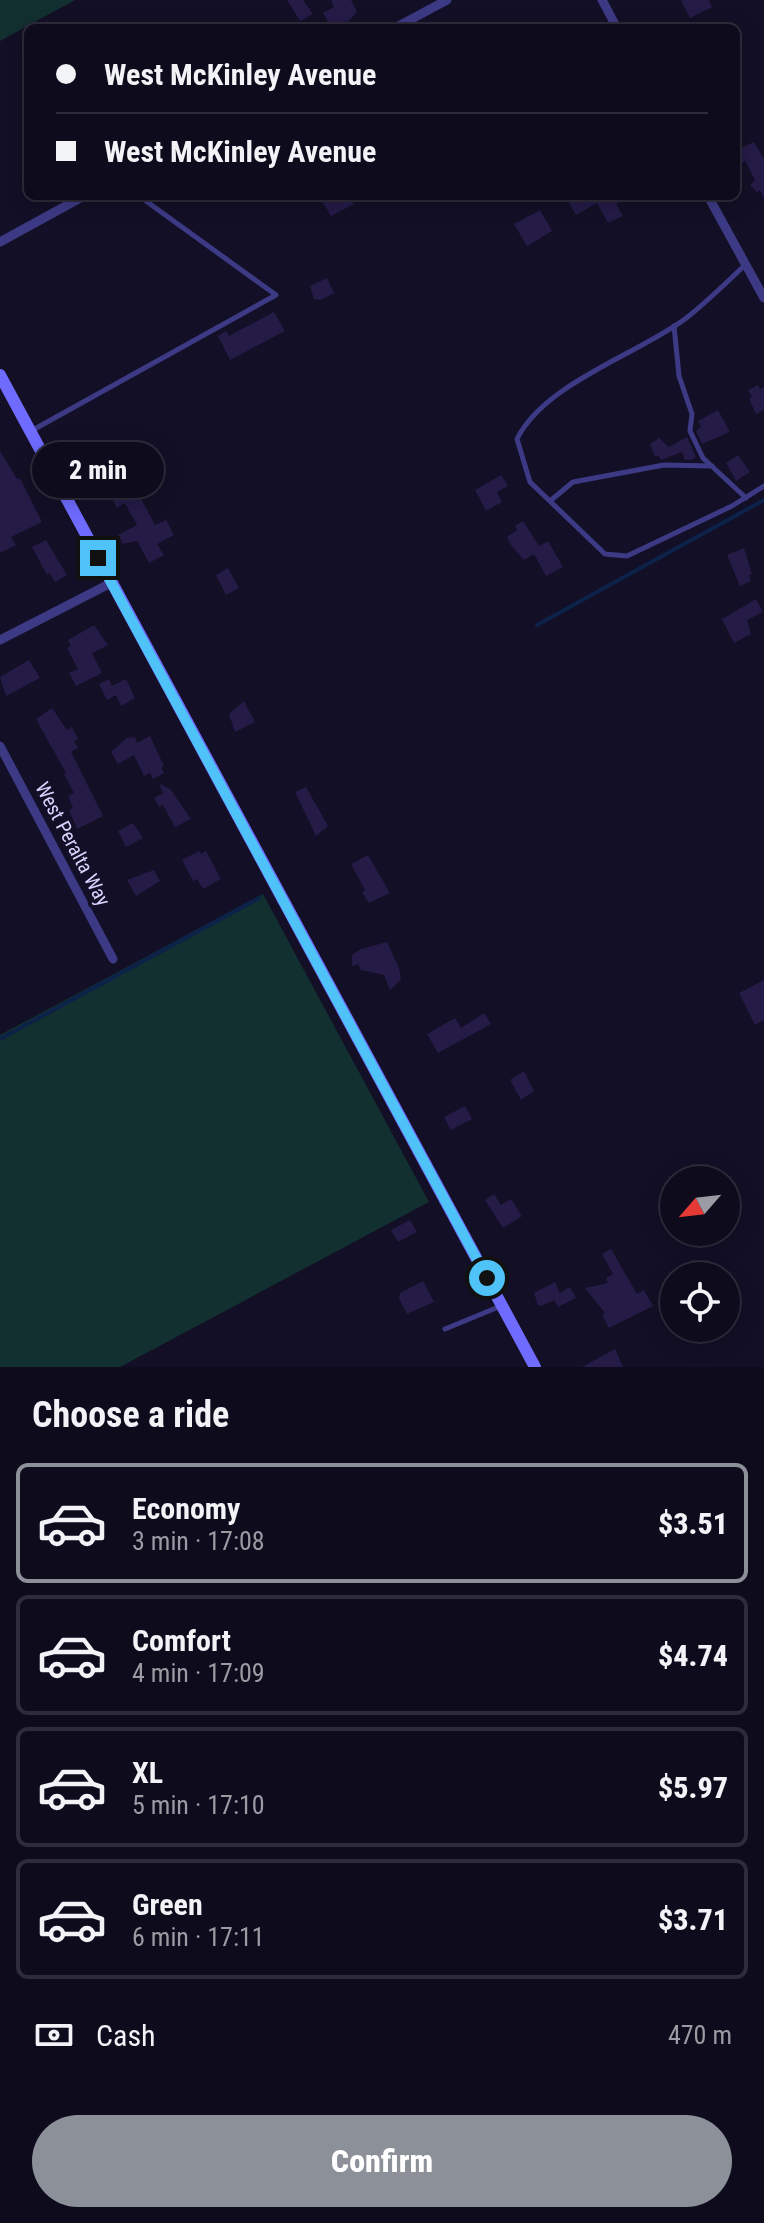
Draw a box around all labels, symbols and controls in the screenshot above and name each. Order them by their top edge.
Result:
text: West McKinley Avenue [104,57,376,92]
text: West McKinley Avenue [104,134,376,169]
callout: 2 min [32,442,164,498]
text: 2 min [69,455,127,485]
route end [80,540,116,576]
street label: West Peralta Way [30,778,116,910]
north arrow [660,1166,740,1246]
map controls [660,1166,740,1342]
route start [469,1260,505,1296]
button: locate [660,1262,740,1342]
text: Choose a ride [32,1394,229,1436]
icon: car [36,1487,108,1559]
text: Economy [132,1491,240,1526]
text: $3.51 [658,1506,728,1541]
text: 3 min · 17:08 [132,1526,265,1556]
icon: car [36,1619,108,1691]
text: Comfort [132,1623,231,1658]
text: $4.74 [658,1638,728,1673]
text: 4 min · 17:09 [132,1658,265,1688]
icon: car [36,1751,108,1823]
text: XL [132,1755,163,1790]
text: $5.97 [658,1770,728,1805]
text: 5 min · 17:10 [132,1790,265,1820]
icon: car [36,1883,108,1955]
text: Green [132,1887,203,1922]
text: $3.71 [658,1902,728,1937]
text: 6 min · 17:11 [132,1922,265,1952]
icon: cash [32,2013,76,2057]
text: Cash [96,2018,156,2053]
text: 470 m [668,2020,732,2050]
button: Confirm [32,2115,732,2207]

